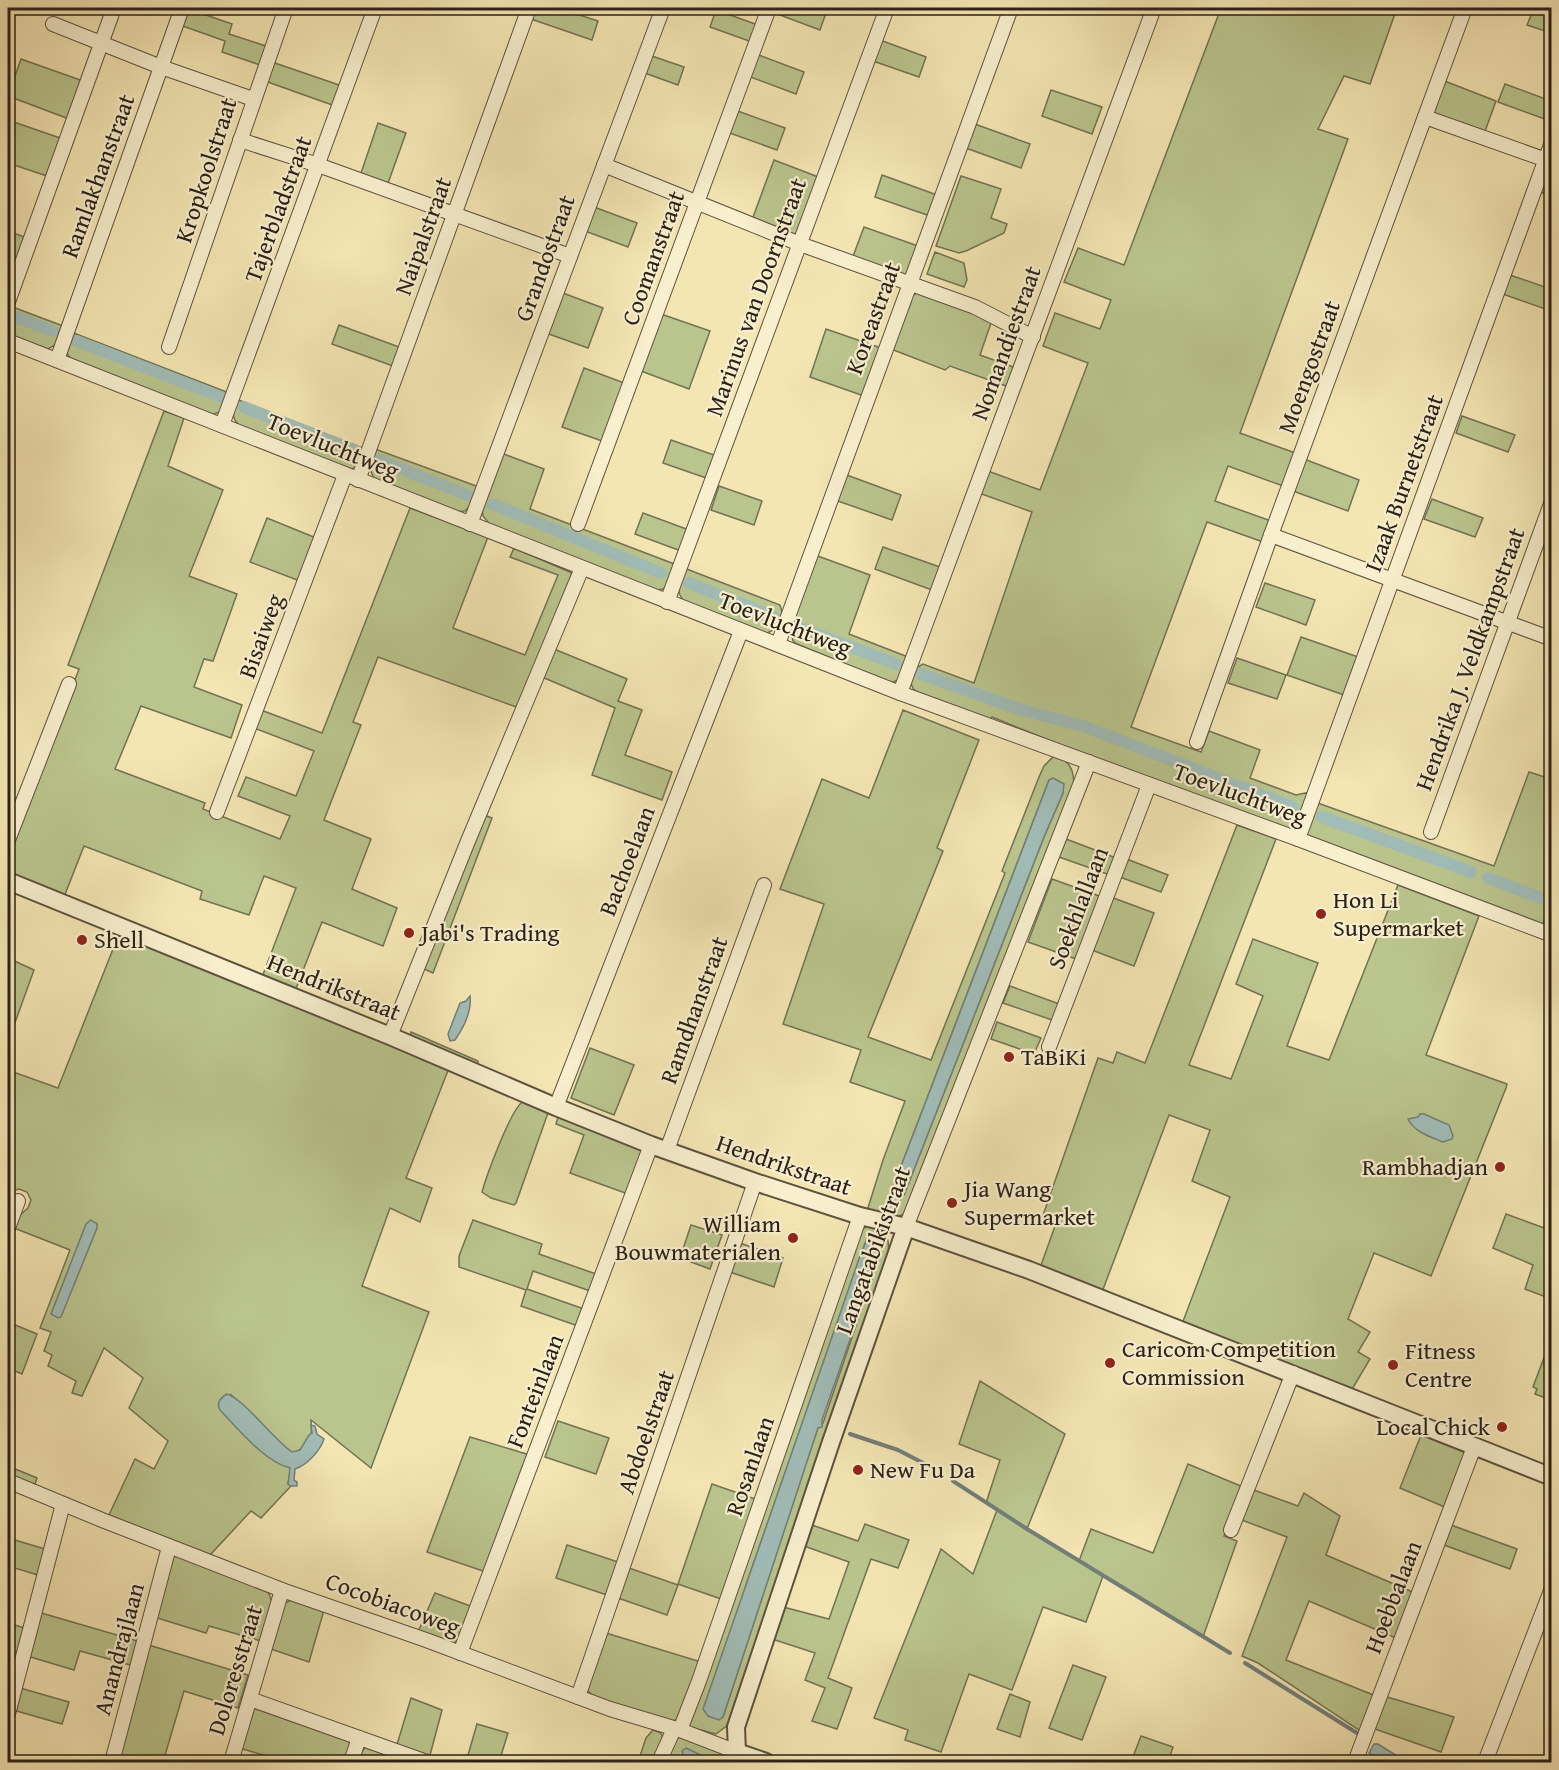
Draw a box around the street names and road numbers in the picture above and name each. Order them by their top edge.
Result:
street label: Ramlakhanstraat [52,88,144,263]
street label: Kropkoolstraat [166,92,246,247]
street label: Tajerbladstraat [235,130,320,287]
street label: Naipalstraat [385,171,460,300]
street label: Marinus van Doornstraat [696,172,815,421]
street label: Coomanstraat [612,185,693,330]
street label: Grandostraat [505,189,584,326]
street label: Koreastraat [836,256,909,379]
street label: Nomandiestraat [961,260,1050,425]
street label: Moengostraat [1268,295,1349,438]
street label: Izaak Burnetstraat [1355,389,1452,576]
street label: Toevluchtweg [262,403,405,488]
street label: Hendrika J. Veldkampstraat [1406,522,1534,795]
street label: Toevluchtweg [714,582,857,665]
street label: Bisaiweg [229,589,292,683]
street label: Toevluchtweg [1169,753,1312,834]
street label: Bachoelaan [590,800,664,921]
street label: Soekhlallaan [1038,841,1117,974]
street label: Ramdhanstraat [651,931,737,1088]
street label: Hendrikstraat [262,944,407,1029]
street label: Hendrikstraat [712,1125,857,1204]
street label: Langatabikistraat [826,1160,919,1339]
street label: Fonteinlaan [497,1328,572,1453]
street label: Abdoelstraat [608,1365,683,1498]
street label: Rosanlaan [716,1411,783,1520]
street label: Hoebbalaan [1355,1535,1430,1658]
street label: Cocobiacoweg [321,1563,465,1644]
street label: Anandrajlaan [84,1578,153,1719]
street label: Doloresstraat [198,1600,271,1739]

